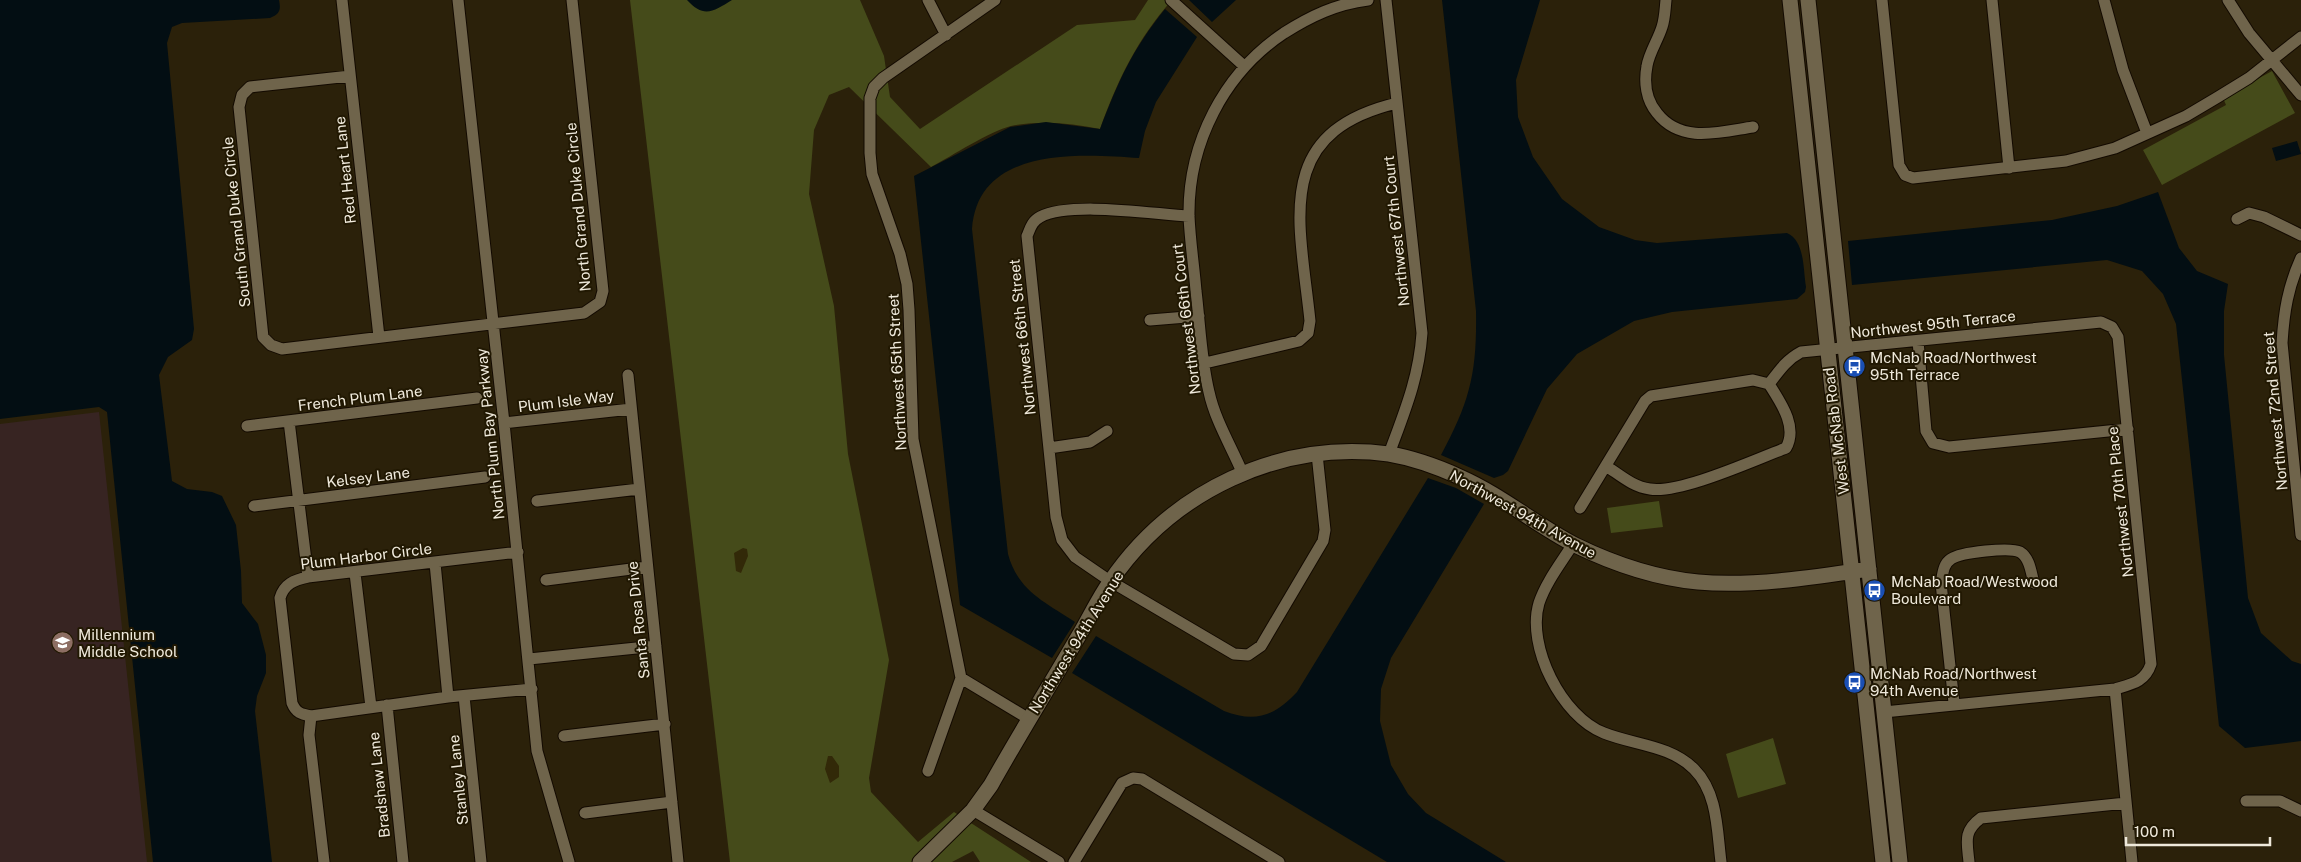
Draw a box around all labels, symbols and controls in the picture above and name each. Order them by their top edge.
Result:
street label: Red Heart Lane [331,115,359,225]
street label: North Grand Duke Circle [562,122,594,292]
street label: South Grand Duke Circle [219,136,253,308]
street label: Northwest 67th Court [1380,155,1412,307]
street label: Northwest 66th Court [1168,242,1204,396]
street label: Northwest 66th Street [1005,258,1039,416]
street label: Northwest 65th Street [884,293,910,451]
street label: Northwest 95th Terrace [1849,307,2017,341]
street label: Northwest 72nd Street [2260,331,2290,491]
street label: North Plum Bay Parkway [473,347,507,521]
place label: McNab Road/Northwest 95th Terrace [1870,349,2037,383]
bus stop icon: McNab Road/Northwest 95th Terrace [1842,354,1866,378]
street label: West McNab Road [1820,367,1852,495]
street label: French Plum Lane [297,382,423,414]
street label: Plum Isle Way [517,387,615,415]
street label: Northwest 70th Place [2104,426,2136,578]
street label: Kelsey Lane [325,463,411,491]
street label: Northwest 94th Avenue [1447,467,1599,561]
street label: Plum Harbor Circle [299,539,433,573]
street label: Santa Rosa Drive [623,560,653,680]
street label: Northwest 94th Avenue [1025,568,1127,716]
place label: McNab Road/Westwood Boulevard [1891,573,2058,607]
bus stop icon: McNab Road/Westwood Boulevard [1863,578,1887,602]
place label: Millennium Middle School [78,626,177,660]
school or university icon: Millennium Middle School [50,631,74,655]
place label: McNab Road/Northwest 94th Avenue [1870,665,2037,699]
bus stop icon: McNab Road/Northwest 94th Avenue [1842,670,1866,694]
street label: Bradshaw Lane [365,731,393,839]
street label: Stanley Lane [445,734,471,826]
scale bar [2126,814,2270,846]
text: 100 m [2134,823,2175,840]

